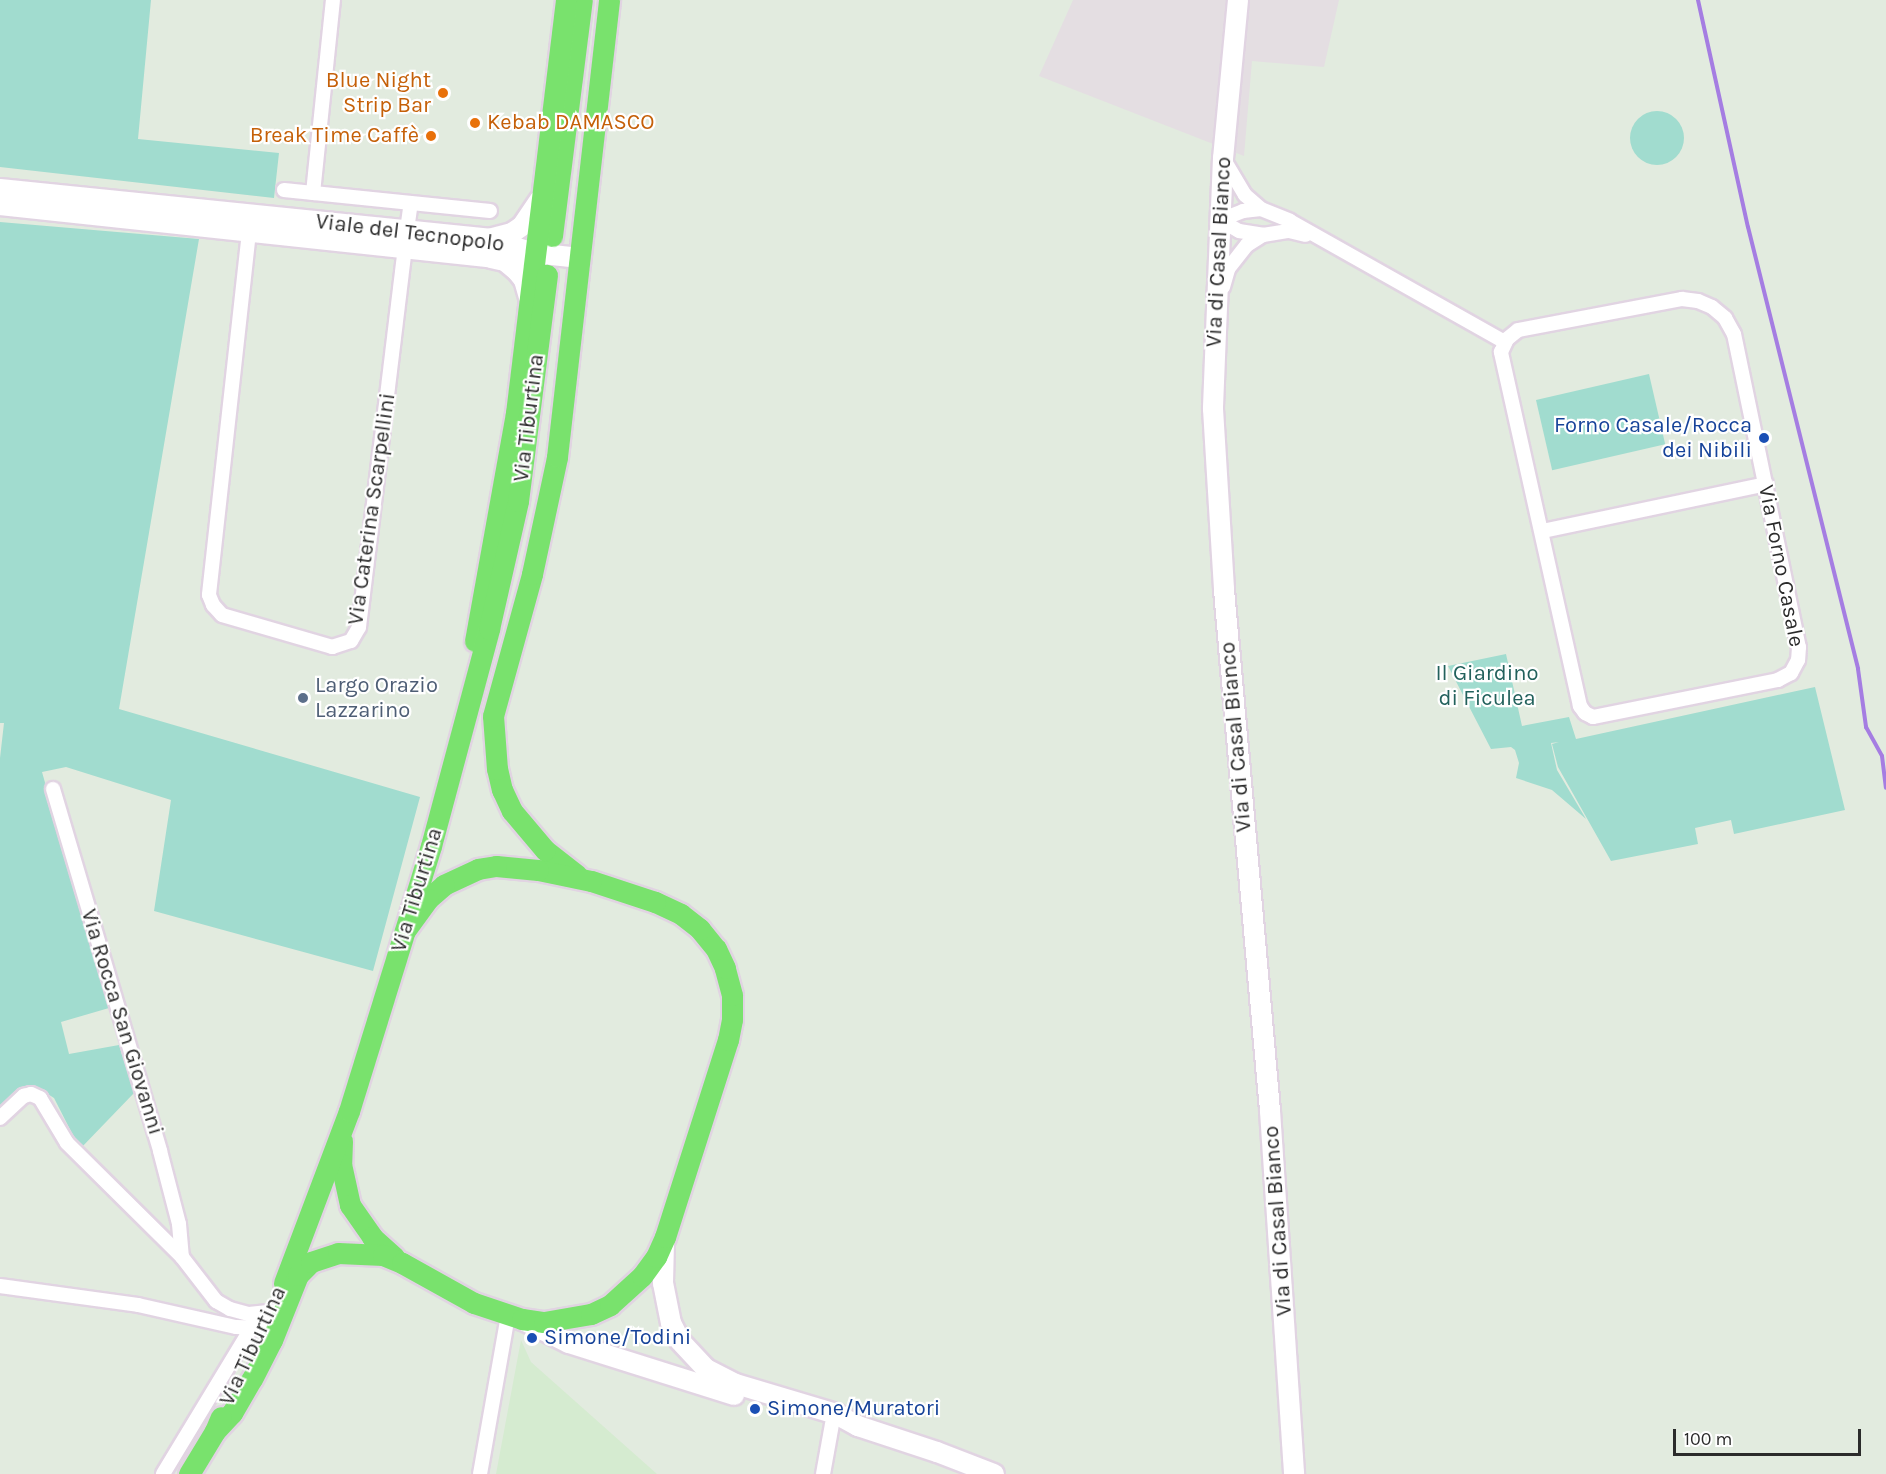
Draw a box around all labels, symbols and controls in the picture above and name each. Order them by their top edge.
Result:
place label: Blue Night Strip Bar [326,67,431,118]
marker: Blue Night Strip Bar [436,86,450,100]
place label: Kebab DAMASCO [487,110,654,136]
marker: Kebab DAMASCO [468,116,482,130]
place label: Break Time Caffè [250,123,419,149]
marker: Break Time Caffè [424,129,438,143]
street label: Via di Casal Bianco [1201,156,1237,348]
street label: Viale del Tecnopolo [314,208,506,258]
street label: Via Tiburtina [508,353,550,483]
street label: Via Caterina Scarpellini [343,391,401,627]
place label: Forno Casale/Rocca dei Nibili [1554,412,1752,464]
marker: Forno Casale/Rocca dei Nibili [1757,431,1771,445]
street label: Via Forno Casale [1752,483,1810,649]
street label: Via di Casal Bianco [1215,641,1257,833]
park label: Il Giardino di Ficulea [1435,660,1539,712]
place label: Largo Orazio Lazzarino [315,672,438,724]
marker: Largo Orazio Lazzarino [296,691,310,705]
street label: Via Tiburtina [386,825,448,955]
street label: Via Rocca San Giovanni [75,906,169,1138]
street label: Via di Casal Bianco [1258,1125,1298,1317]
street label: Via Tiburtina [214,1282,292,1410]
place label: Simone/Todini [544,1325,691,1351]
marker: Simone/Todini [525,1331,539,1345]
place label: Simone/Muratori [767,1396,940,1422]
marker: Simone/Muratori [748,1402,762,1416]
scale bar [1676,1417,1864,1455]
text: 100 m [1684,1428,1732,1450]

